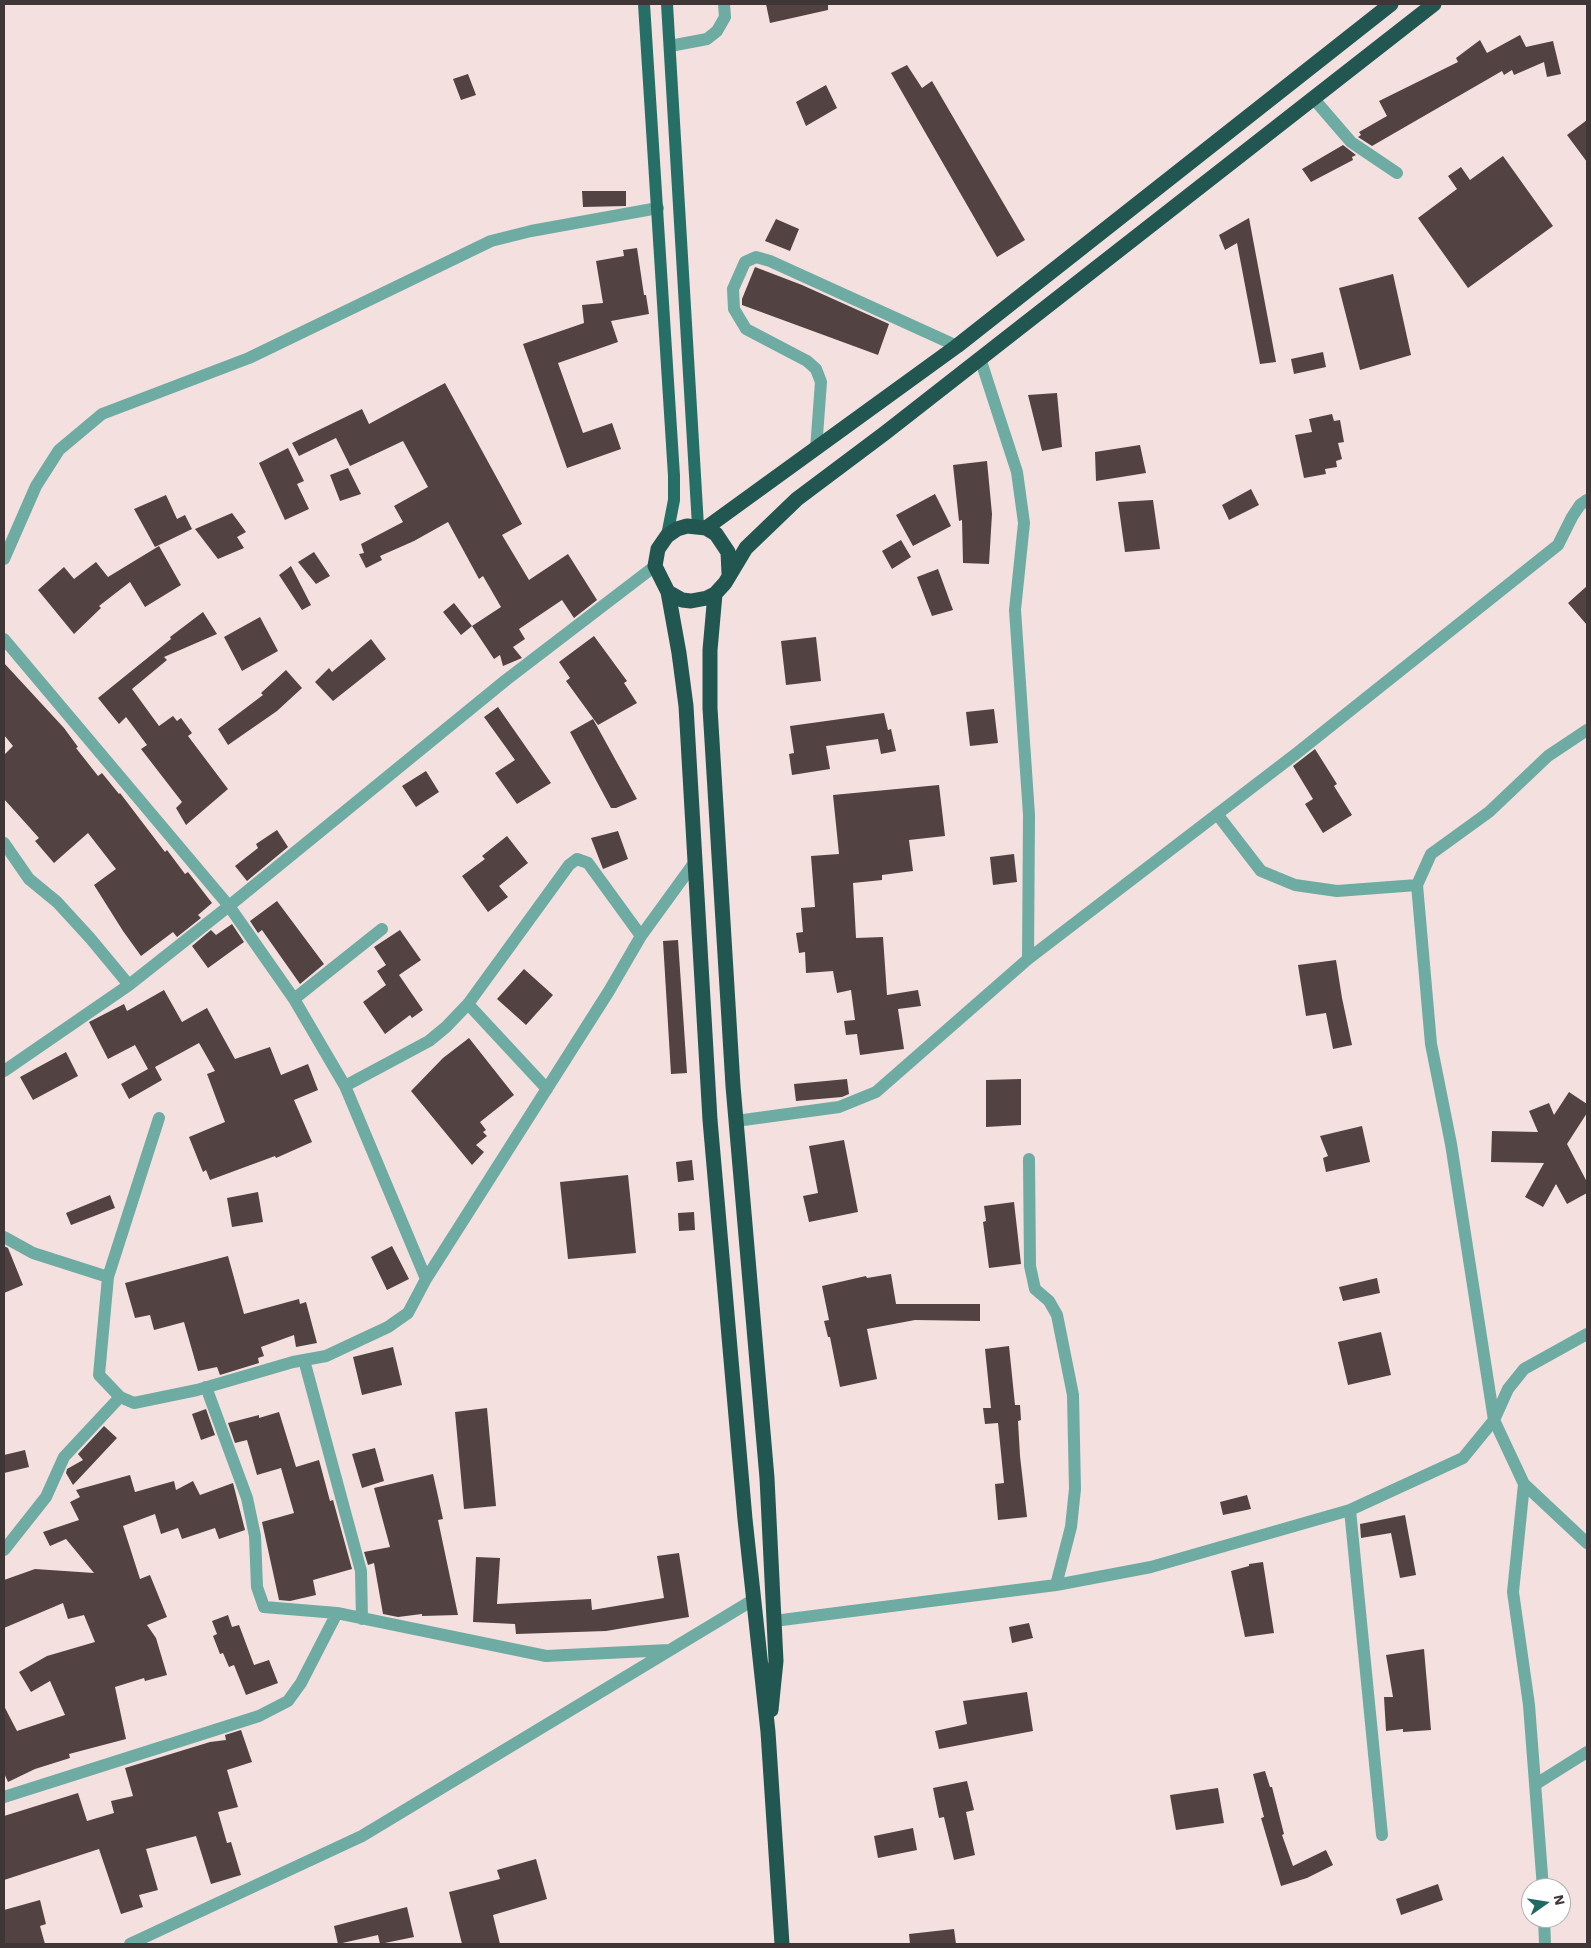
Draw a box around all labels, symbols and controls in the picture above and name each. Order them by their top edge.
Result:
north arrow [1521,1878,1571,1928]
text: N [1551,1893,1569,1907]

